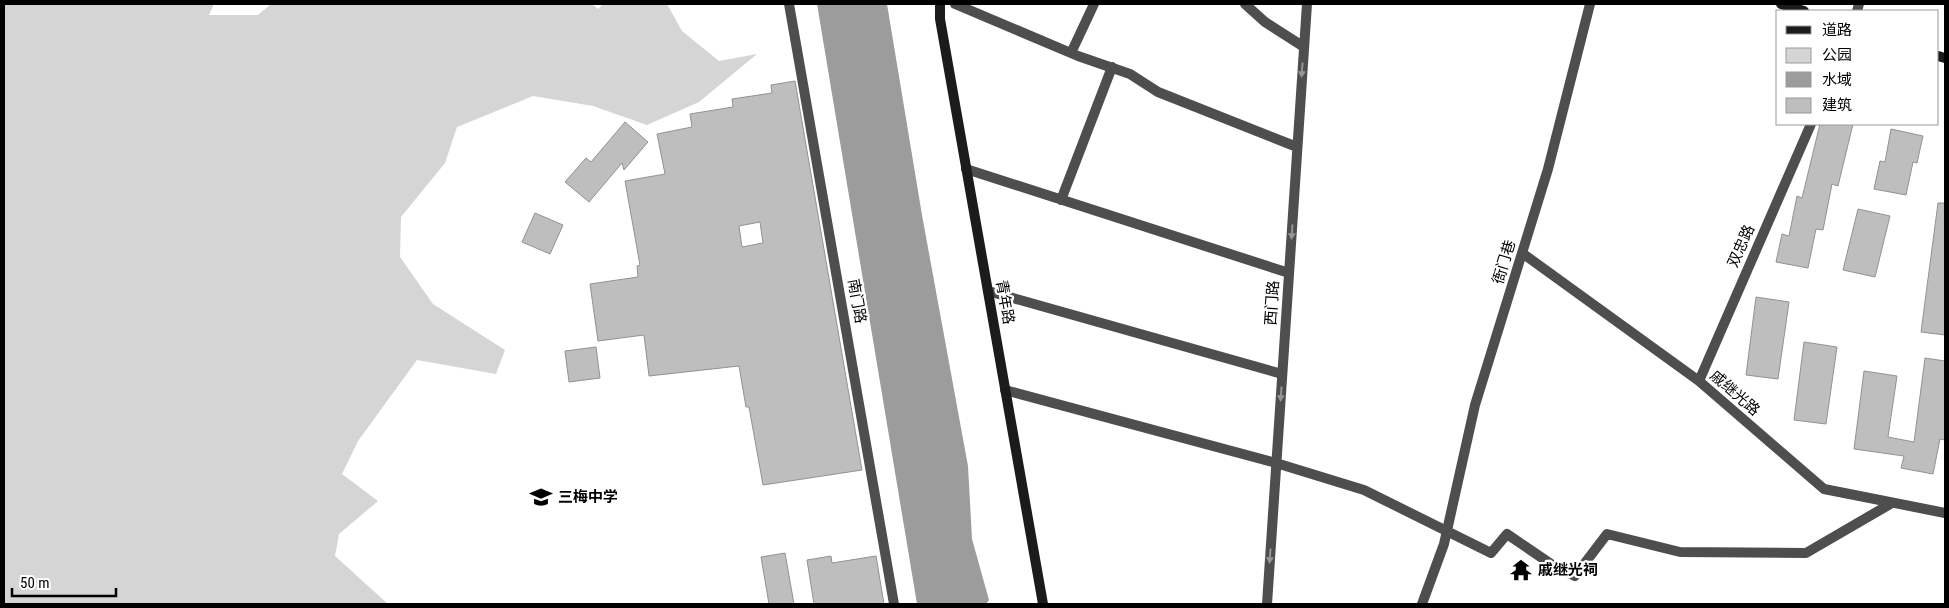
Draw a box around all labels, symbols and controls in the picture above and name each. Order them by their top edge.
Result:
legend [1776,10,1939,125]
text: 道路 [1822,21,1852,39]
text: 公园 [1822,46,1852,64]
one-way arrow [1298,62,1306,78]
text: 水域 [1822,71,1852,89]
text: 建筑 [1822,96,1852,114]
street label: 双忠路 [1724,222,1758,270]
one-way arrow [1287,224,1295,240]
street label: 衙门巷 [1489,238,1519,286]
street label: 南门路 [844,277,870,325]
street label: 青年路 [992,278,1018,326]
street label: 西门路 [1261,280,1283,326]
street label: 戚继光路 [1706,367,1764,419]
one-way arrow [1276,386,1284,402]
school or university icon: 三梅中学 [528,484,554,510]
place label: 三梅中学 [558,488,618,506]
one-way arrow [1265,549,1273,565]
temple icon: 戚继光祠 [1508,557,1534,583]
place label: 戚继光祠 [1538,561,1598,579]
scale bar [12,566,116,598]
text: 50 m [20,574,50,592]

